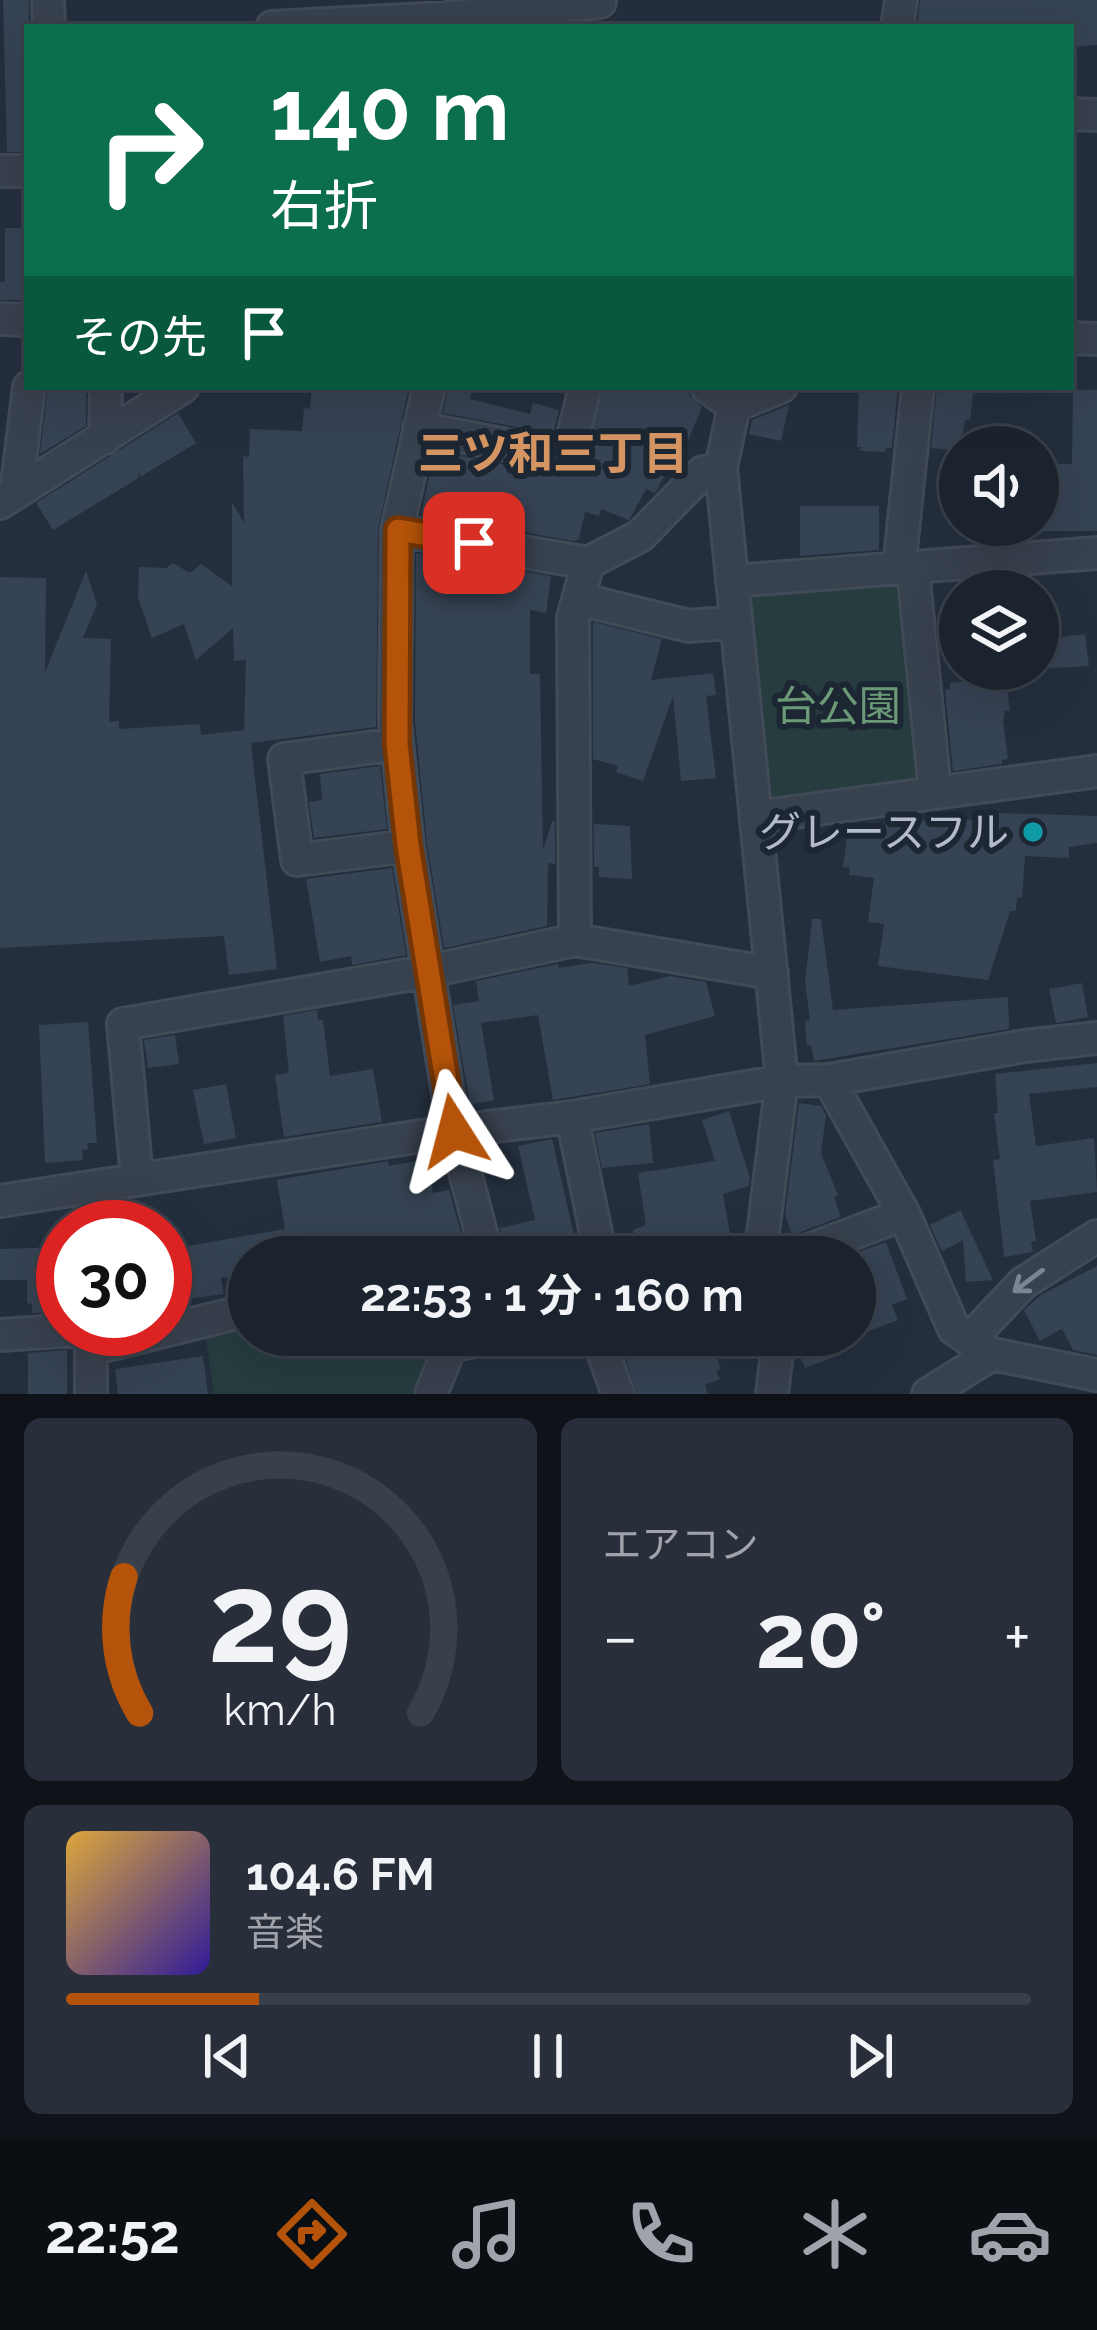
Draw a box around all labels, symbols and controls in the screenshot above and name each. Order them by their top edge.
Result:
text: 140 m [270,61,509,160]
icon: right [72,72,228,228]
text: 右折 [270,174,378,238]
icon: arrive [231,300,297,366]
text: その先 [72,311,207,364]
map controls [939,426,1059,690]
button: sound [939,426,1059,546]
district label: 三ツ和三丁目 [418,427,688,480]
pin [423,492,525,594]
icon: arrive [441,510,507,576]
button: layers [939,570,1059,690]
park label: 台公園 [775,682,901,731]
place label: グレースフル [759,808,1009,857]
marker: グレースフル [1020,819,1046,845]
position arrow [391,1068,517,1194]
speed limit sign: 30 [36,1200,192,1356]
one-way arrow [1012,1268,1045,1294]
text: 22:53 · 1 分 · 160 m [360,1269,744,1322]
text: エアコン [603,1521,759,1567]
text: 29 [208,1545,352,1691]
text: 20° [756,1583,886,1689]
text: − [603,1598,638,1675]
text: + [1004,1598,1031,1675]
text: km/h [224,1684,337,1734]
text: 104.6 FM [246,1848,435,1901]
text: 音楽 [246,1909,324,1955]
icon: previous [194,2023,260,2089]
icon: pause [515,2023,581,2089]
icon: next [837,2023,903,2089]
icon: directions [270,2192,354,2276]
icon: music [445,2192,529,2276]
icon: phone [619,2192,703,2276]
icon: climate [793,2192,877,2276]
icon: car [968,2192,1052,2276]
text: 22:52 [45,2202,180,2266]

